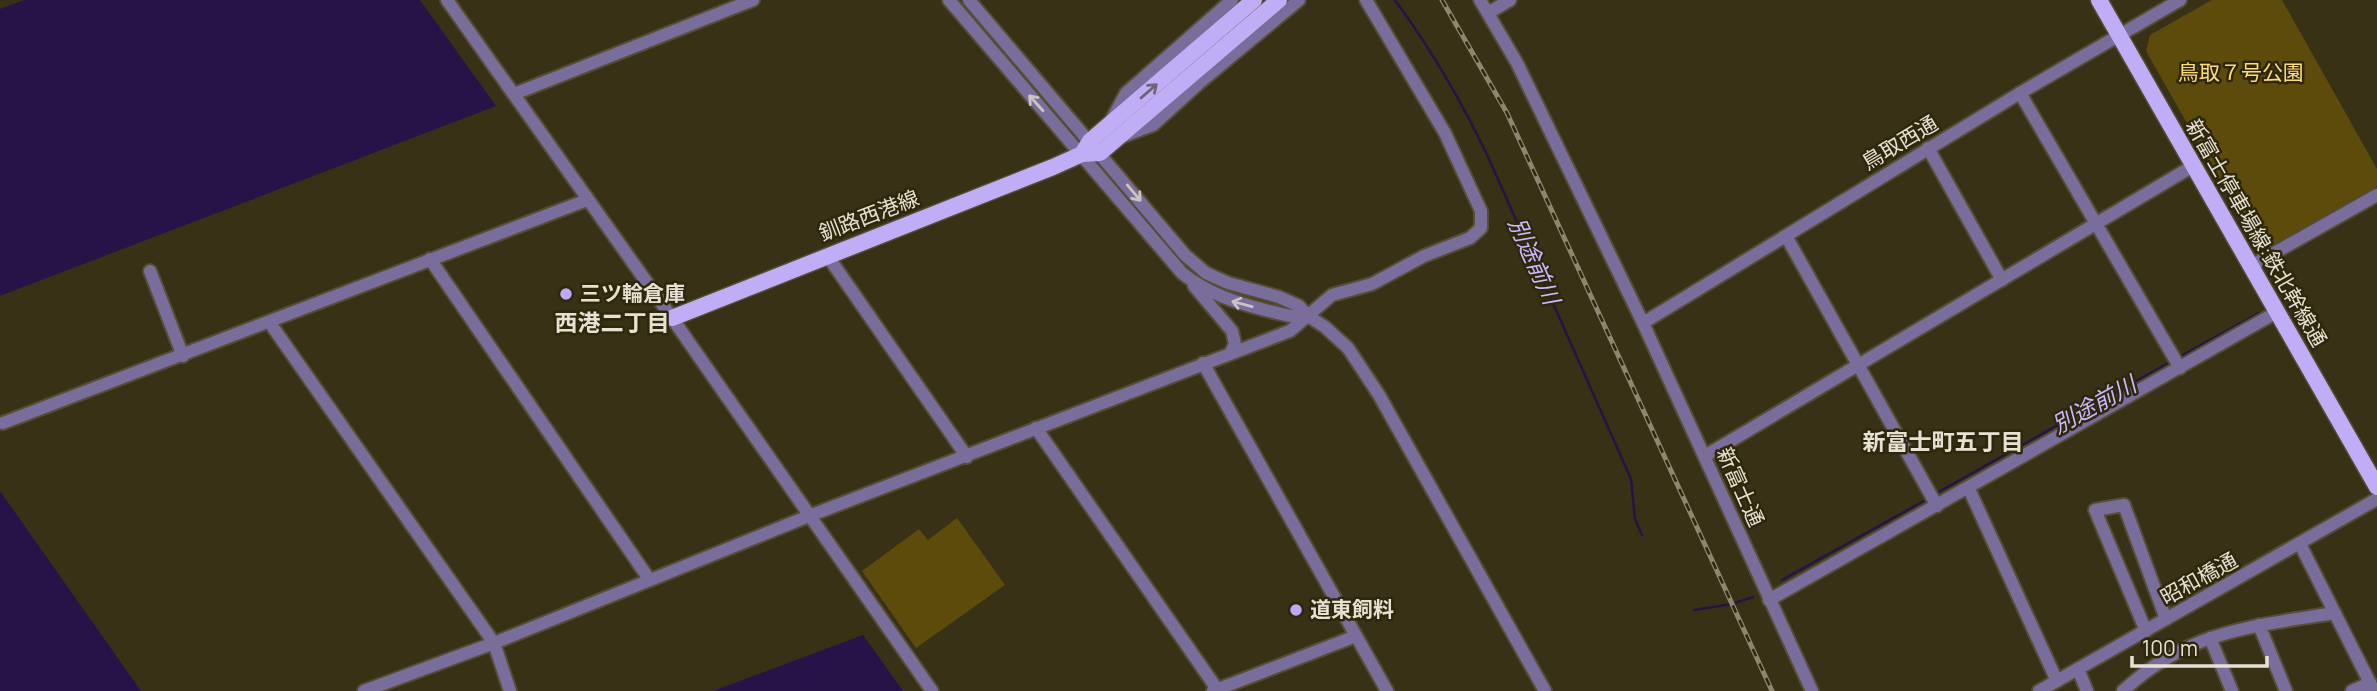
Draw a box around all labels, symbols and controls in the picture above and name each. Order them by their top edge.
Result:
park label: 鳥取７号公園 [2178,58,2304,86]
one-way arrow [1139,83,1157,99]
one-way arrow [1028,94,1044,112]
street label: 鳥取西通 [1856,109,1943,176]
street label: 新富士停車場線:鉄北幹線通 [2180,114,2334,351]
street label: 釧路西港線 [815,183,923,247]
one-way arrow [1126,184,1141,202]
water label: 別途前川 [1502,212,1569,312]
place label: 三ツ輪倉庫 [580,279,685,307]
marker: 三ツ輪倉庫 [558,286,574,302]
one-way arrow [1231,297,1253,310]
district label: 西港二丁目 [555,306,670,338]
water label: 別途前川 [2046,366,2144,440]
district label: 新富士町五丁目 [1863,425,2024,457]
street label: 新富士通 [1711,443,1771,531]
street label: 昭和橋通 [2155,546,2242,611]
place label: 道東飼料 [1310,595,1394,623]
marker: 道東飼料 [1288,602,1304,618]
scale bar [2132,624,2267,668]
text: 100 m [2142,634,2198,662]

